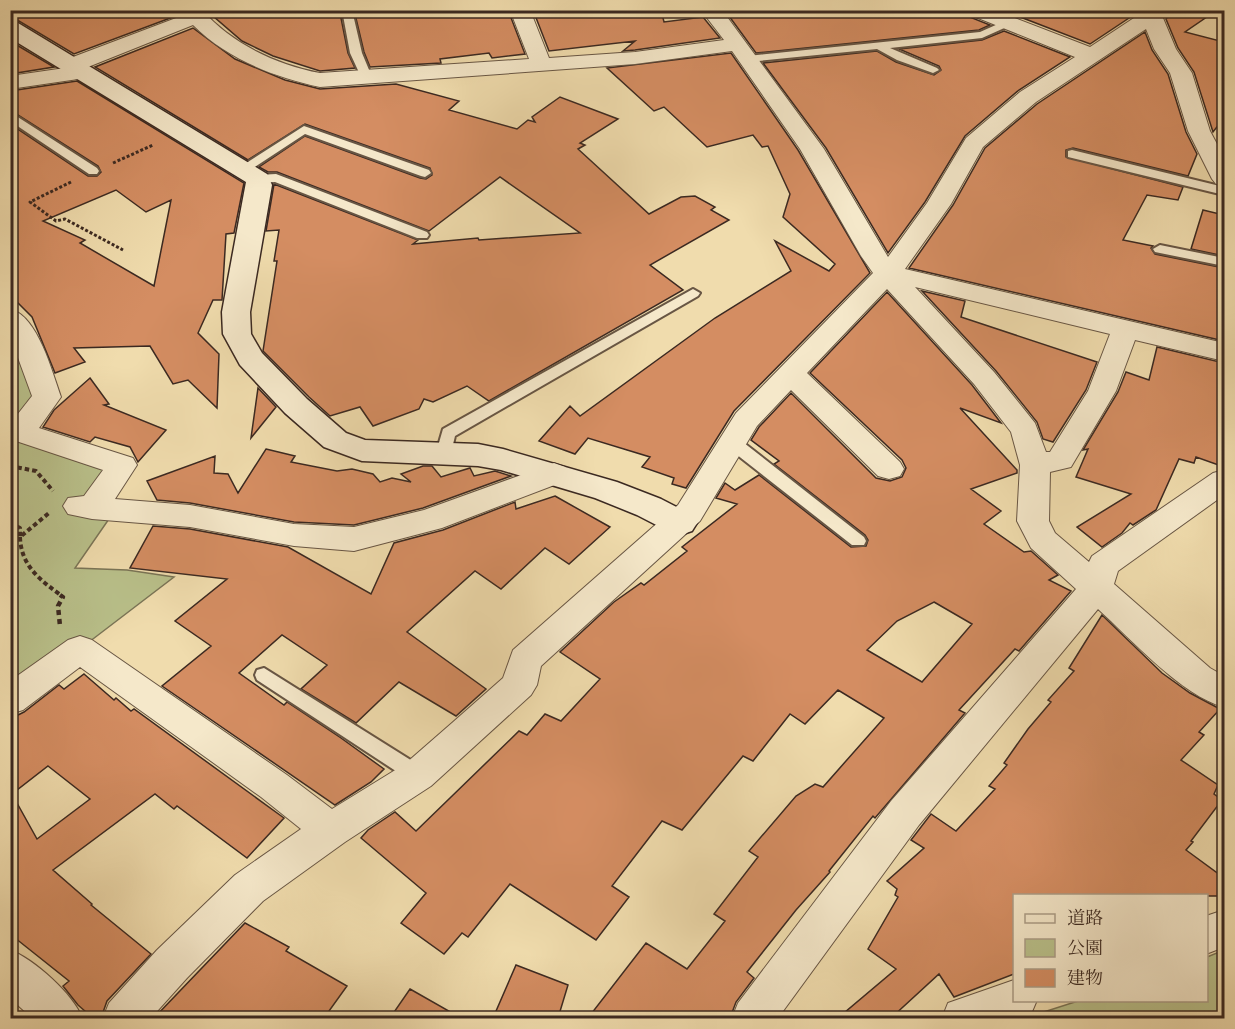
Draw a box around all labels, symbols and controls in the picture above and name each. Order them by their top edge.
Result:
legend [1013,894,1208,1002]
text: 道路 [1067,907,1103,930]
text: 公園 [1067,937,1103,960]
text: 建物 [1067,967,1103,990]

